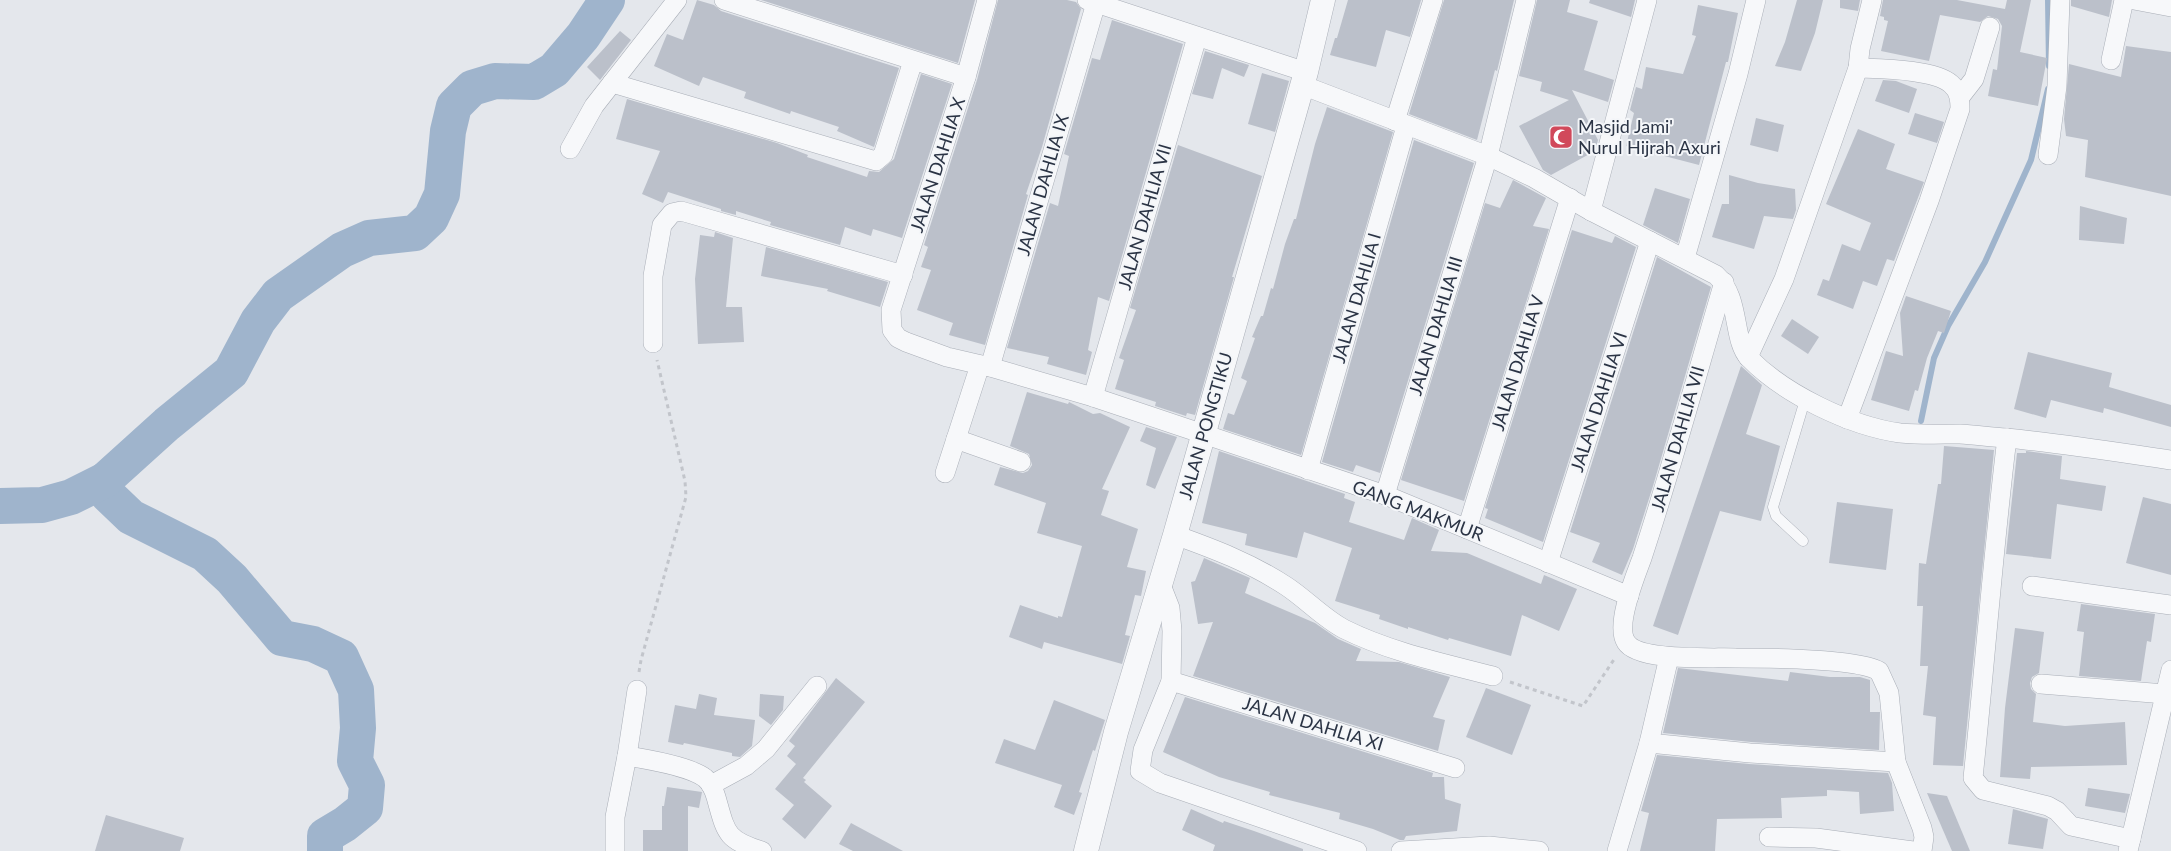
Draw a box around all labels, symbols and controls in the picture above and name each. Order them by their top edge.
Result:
street label: JALAN DAHLIA X [905,94,969,235]
street label: JALAN DAHLIA IX [1011,111,1073,258]
place label: Masjid Jami' Nurul Hijrah Axuri [1578,115,1721,158]
mosque icon: Masjid Jami' Nurul Hijrah Axuri [1548,124,1574,150]
street label: JALAN DAHLIA VII [1113,141,1175,292]
street label: JALAN DAHLIA I [1327,230,1385,365]
street label: JALAN DAHLIA III [1403,254,1467,398]
street label: JALAN DAHLIA V [1486,291,1548,433]
street label: JALAN DAHLIA VI [1565,329,1631,474]
street label: JALAN PONGTIKU [1173,349,1237,502]
street label: JALAN DAHLIA VII [1646,363,1708,514]
street label: GANG MAKMUR [1350,475,1488,545]
street label: JALAN DAHLIA XI [1240,691,1386,755]

